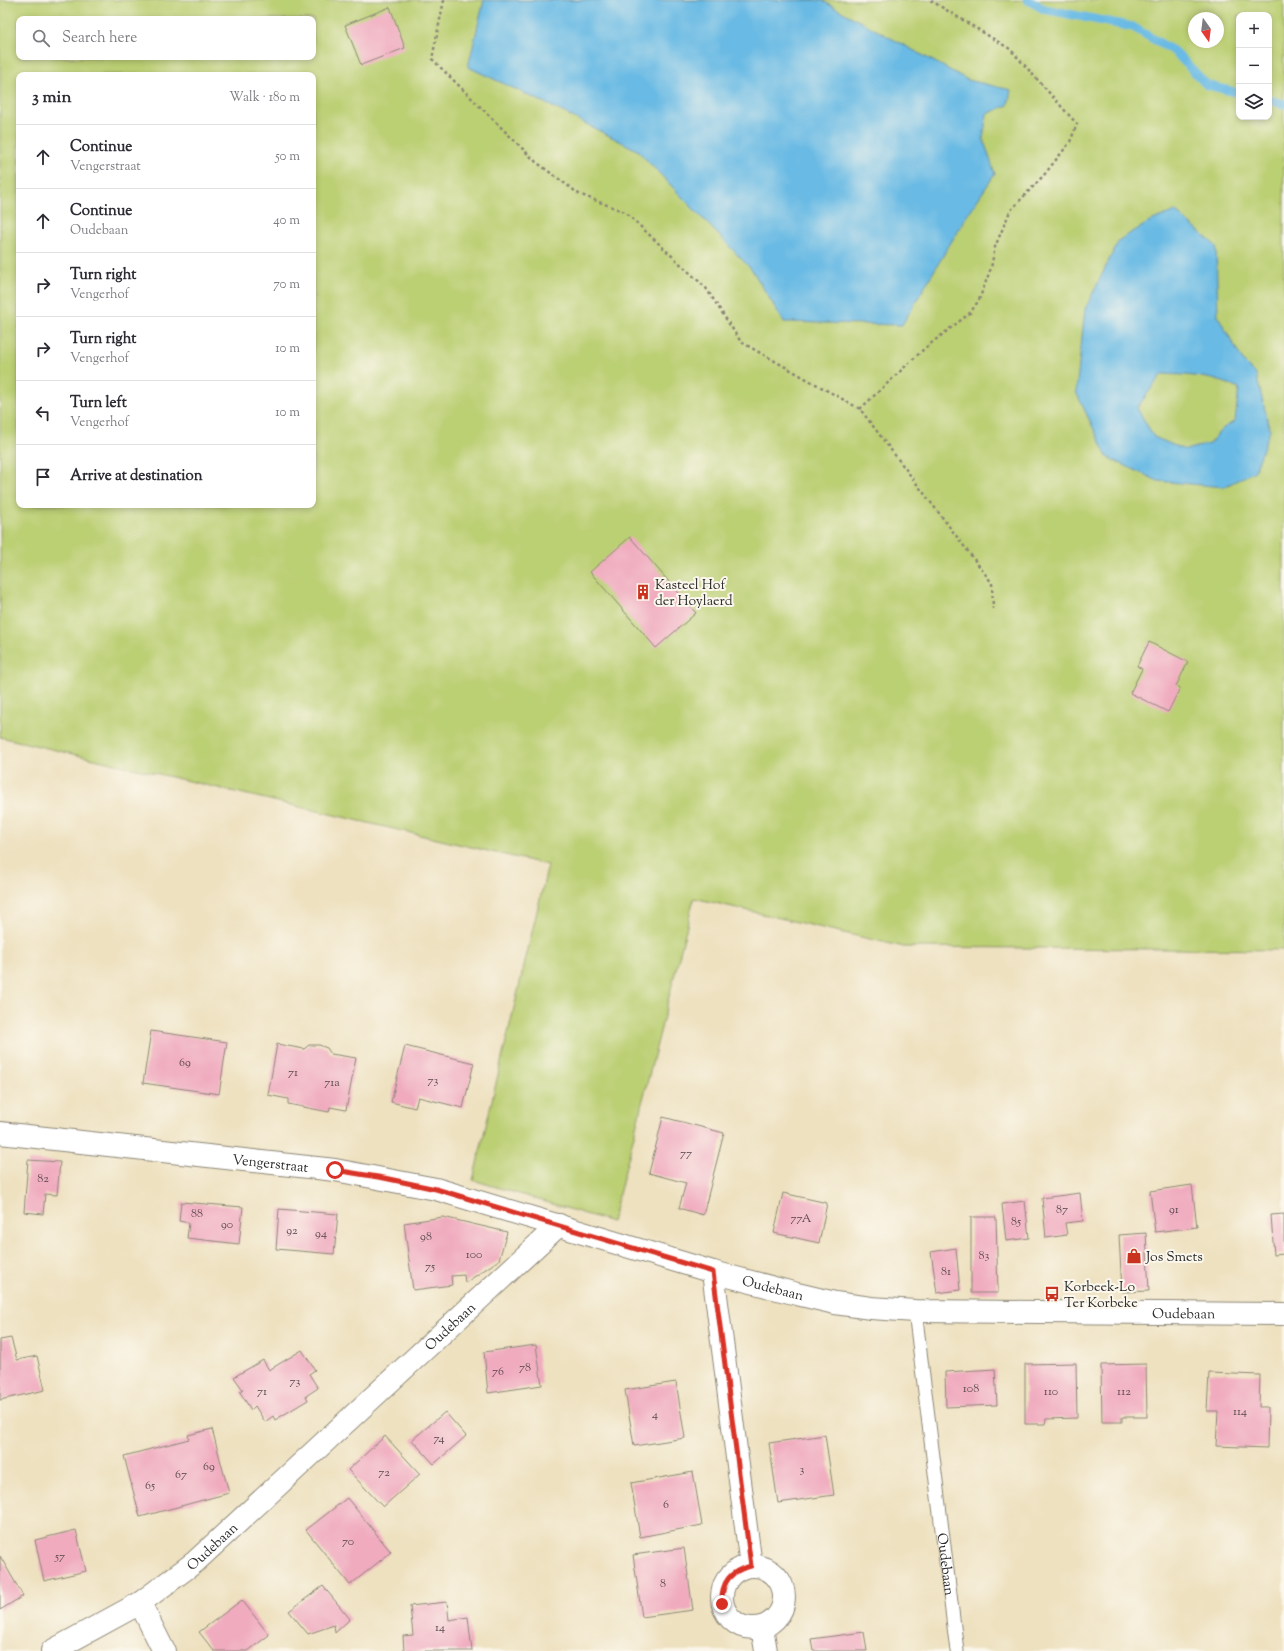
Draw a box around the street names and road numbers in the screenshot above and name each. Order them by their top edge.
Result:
street label: Vengerstraat [231,1151,309,1179]
street label: Oudebaan [739,1272,805,1307]
street label: Oudebaan [421,1299,481,1356]
street label: Oudebaan [1152,1305,1215,1325]
street label: Oudebaan [183,1519,243,1577]
street label: Oudebaan [930,1532,958,1597]

